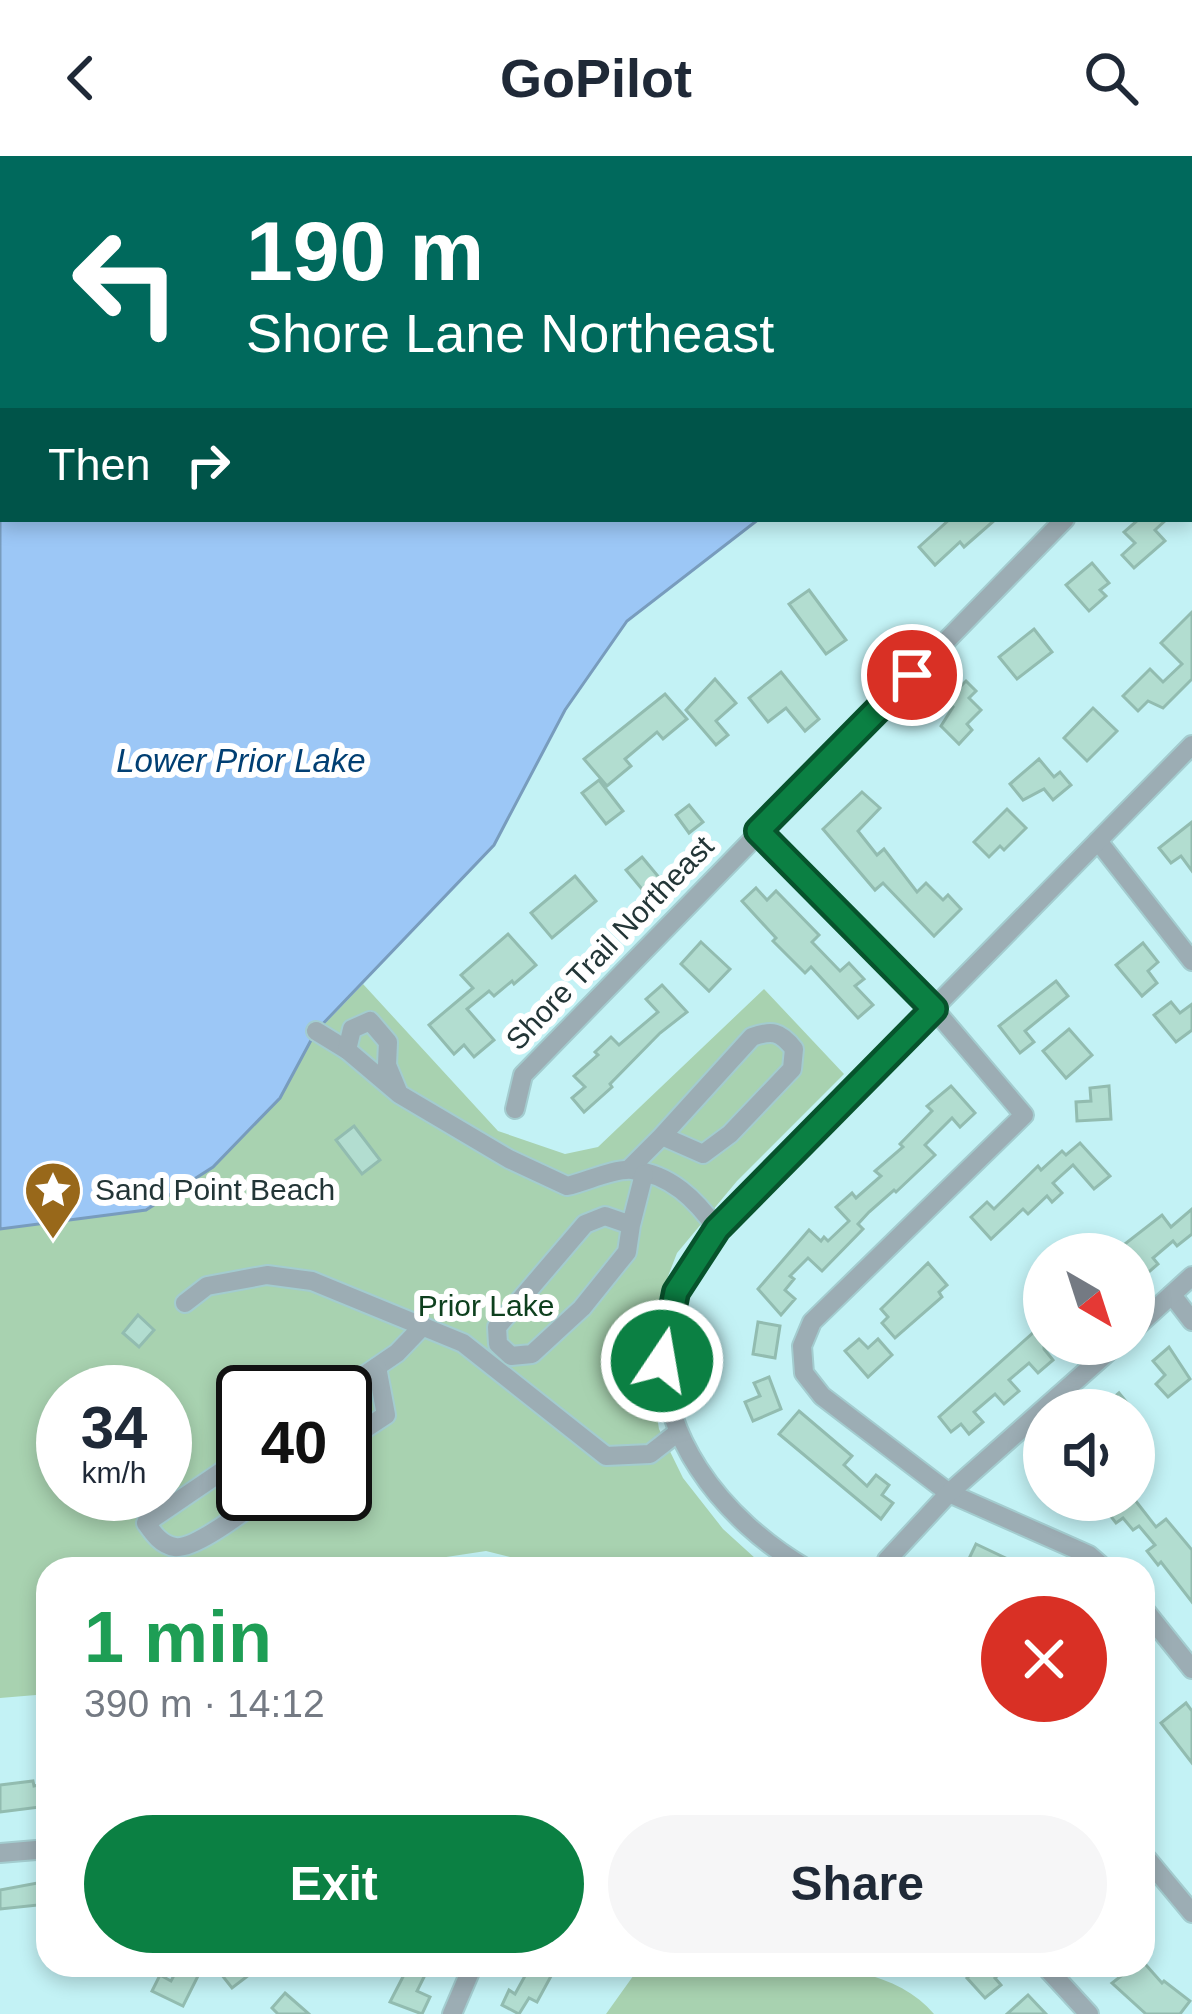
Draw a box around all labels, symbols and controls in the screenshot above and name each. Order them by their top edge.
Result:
icon: back [48,45,114,111]
icon: search [1078,45,1144,111]
text: GoPilot [500,48,692,108]
icon: left [48,204,204,360]
text: 190 m [246,204,484,298]
text: Shore Lane Northeast [246,303,774,363]
icon: right [175,432,241,498]
text: Then [48,439,151,490]
pin [861,624,963,726]
icon: arrive [879,642,945,708]
water label: Lower Prior Lake [116,742,366,779]
street label: Shore Trail Northeast [499,829,720,1056]
place icon: Sand Point Beach [22,1159,84,1241]
place label: Sand Point Beach [95,1173,335,1206]
north arrow [1023,1233,1155,1365]
map controls [1023,1233,1155,1521]
park label: Prior Lake [418,1289,554,1322]
position arrow [599,1298,725,1424]
speed limit sign: 40 [216,1365,372,1521]
button: sound [1023,1389,1155,1521]
text: 34 [81,1394,147,1461]
text: km/h [81,1456,147,1489]
button: close [981,1596,1107,1722]
text: 1 min [84,1597,272,1677]
text: 390 m · 14:12 [84,1682,325,1725]
button: Exit [84,1815,584,1953]
button: Share [608,1815,1107,1953]

